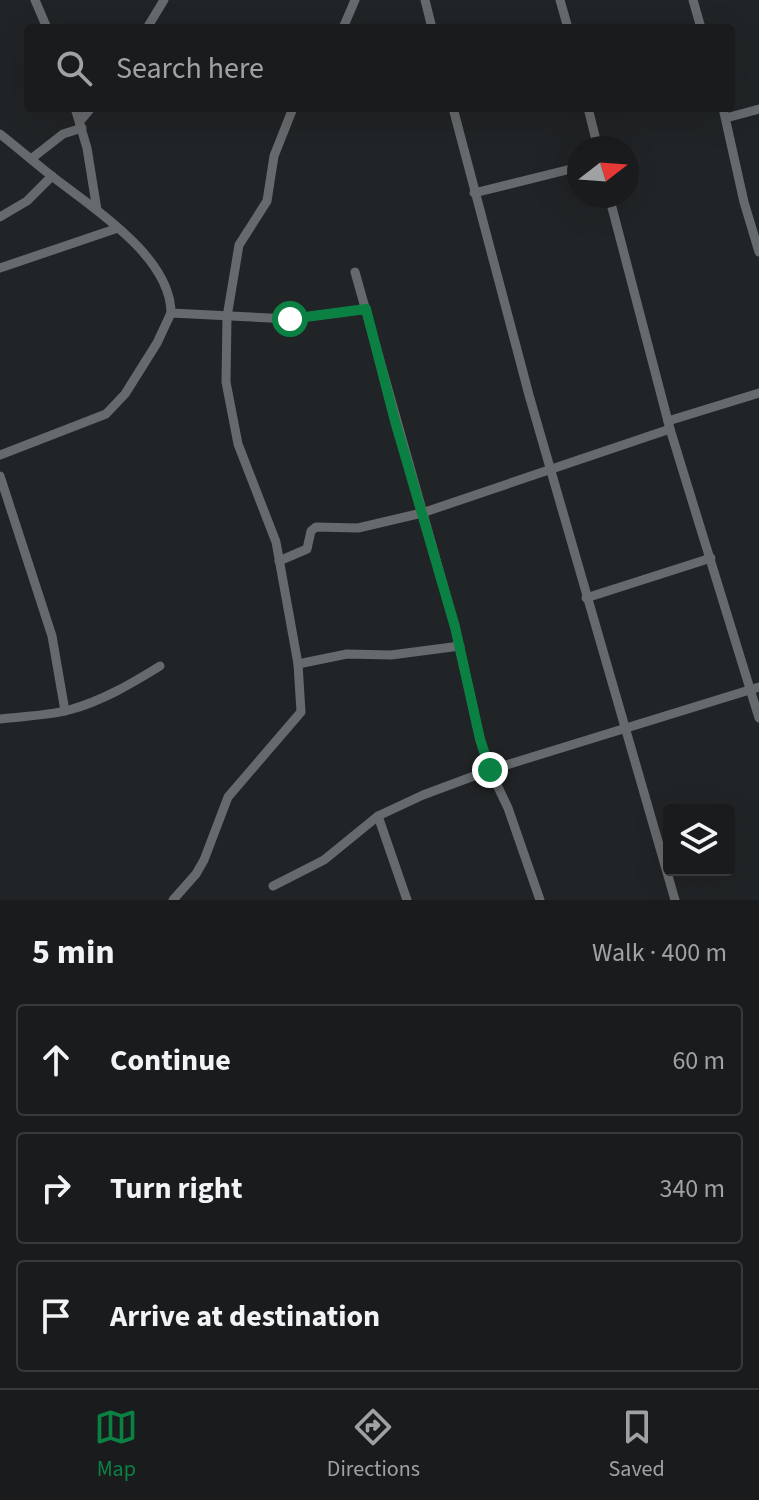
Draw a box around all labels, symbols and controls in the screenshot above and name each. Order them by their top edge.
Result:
search box [24,24,735,112]
icon: search [52,46,96,90]
text: Search here [116,47,264,90]
north arrow [567,136,639,208]
route start [272,301,308,337]
route end [472,752,508,788]
map controls [663,804,735,876]
button: layers [663,804,735,876]
text: 5 min [32,928,115,977]
text: Walk · 400 m [592,934,727,971]
icon: ahead [34,1038,78,1082]
text: Continue [110,1039,231,1082]
text: 60 m [672,1042,725,1079]
icon: right [34,1166,78,1210]
text: Turn right [110,1167,242,1210]
text: 340 m [659,1170,725,1207]
icon: arrive [34,1294,78,1338]
text: Arrive at destination [110,1295,380,1338]
tab: Map [94,1405,138,1485]
tab: Directions [327,1405,420,1485]
tab: Saved [609,1405,665,1485]

